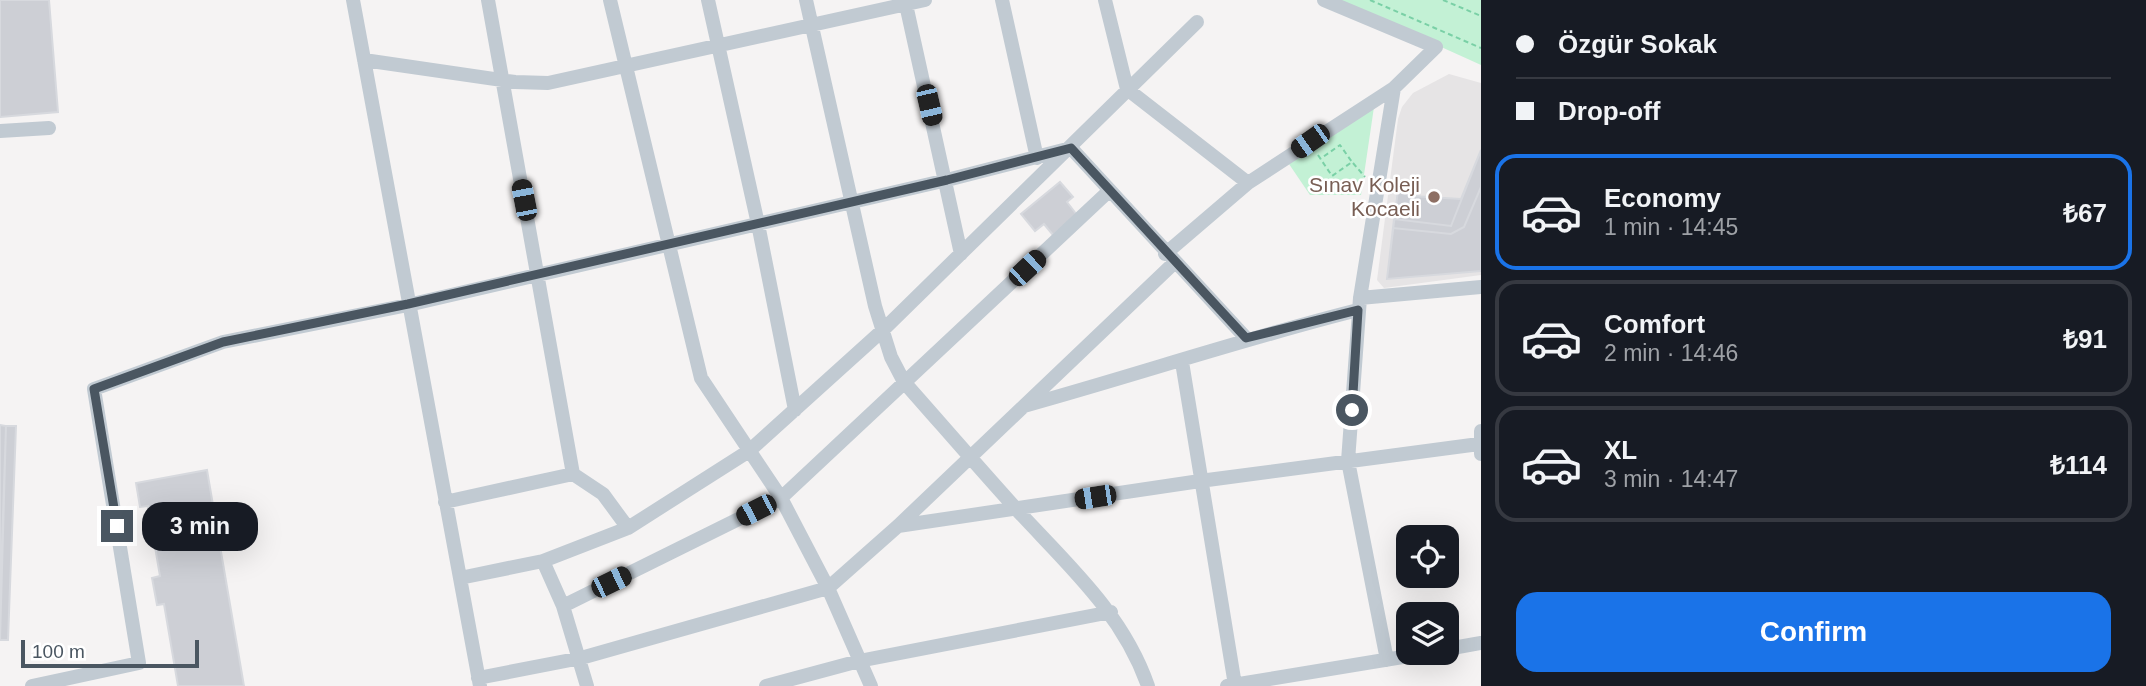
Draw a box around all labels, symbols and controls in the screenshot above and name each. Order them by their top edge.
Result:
text: Özgür Sokak [1558,29,1717,59]
car [915,82,944,128]
text: Drop-off [1558,96,1661,126]
car [1287,120,1334,162]
place label: Sınav Koleji Kocaeli [1309,173,1420,220]
car [510,177,539,223]
icon: car [1520,181,1583,244]
text: Economy [1604,183,1721,213]
marker: Sınav Koleji Kocaeli [1426,189,1442,205]
text: ₺67 [2063,198,2107,228]
text: 1 min · 14:45 [1604,214,1738,240]
car [1005,246,1050,290]
icon: car [1520,307,1583,370]
text: Comfort [1604,309,1705,339]
text: ₺91 [2063,324,2107,354]
text: 2 min · 14:46 [1604,340,1738,366]
route start [1336,394,1368,426]
icon: car [1520,433,1583,496]
text: XL [1604,435,1637,465]
text: ₺114 [2050,450,2107,480]
text: 3 min · 14:47 [1604,466,1738,492]
car [1073,483,1118,511]
car [733,491,780,529]
callout: 3 min [142,502,257,550]
route end [101,510,133,542]
text: 3 min [170,513,230,539]
map controls [1396,525,1459,665]
button: locate [1396,525,1459,588]
car [588,563,635,601]
button: Confirm [1516,592,2111,672]
button: layers [1396,602,1459,665]
scale bar [21,637,200,669]
text: 100 m [32,641,85,662]

